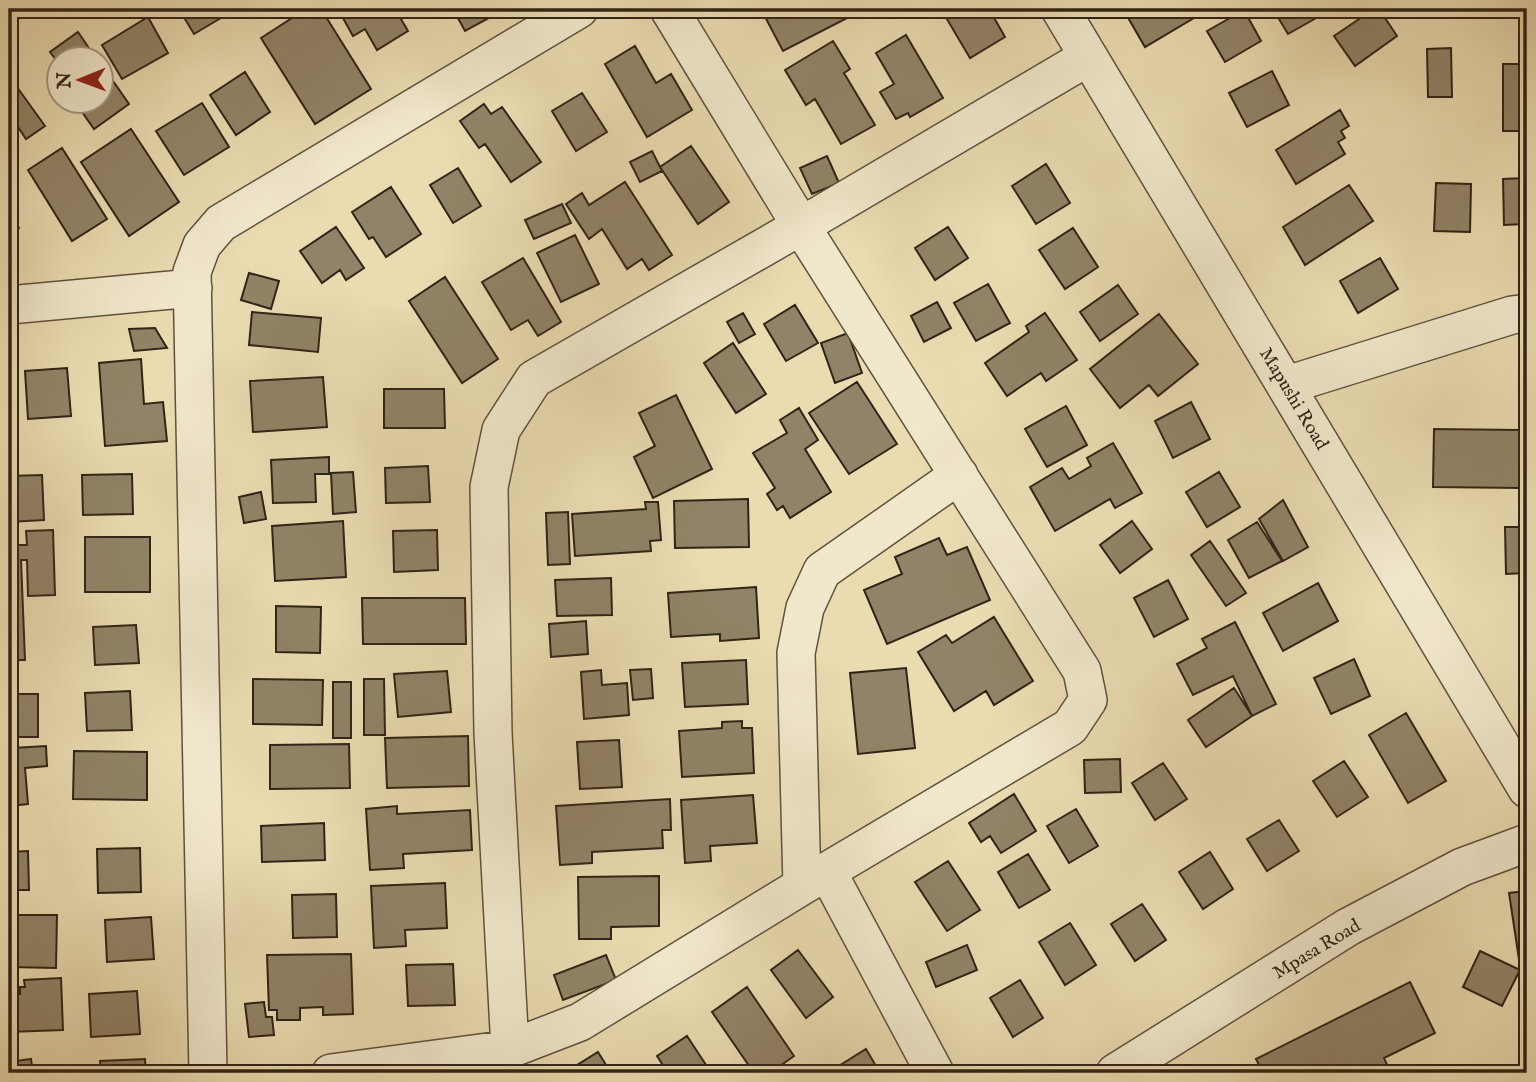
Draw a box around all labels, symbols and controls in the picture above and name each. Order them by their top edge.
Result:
north arrow [46,46,116,116]
text: N [53,71,77,90]
street label: Mapushi Road [1253,344,1334,455]
street label: Mpasa Road [1269,914,1366,985]

